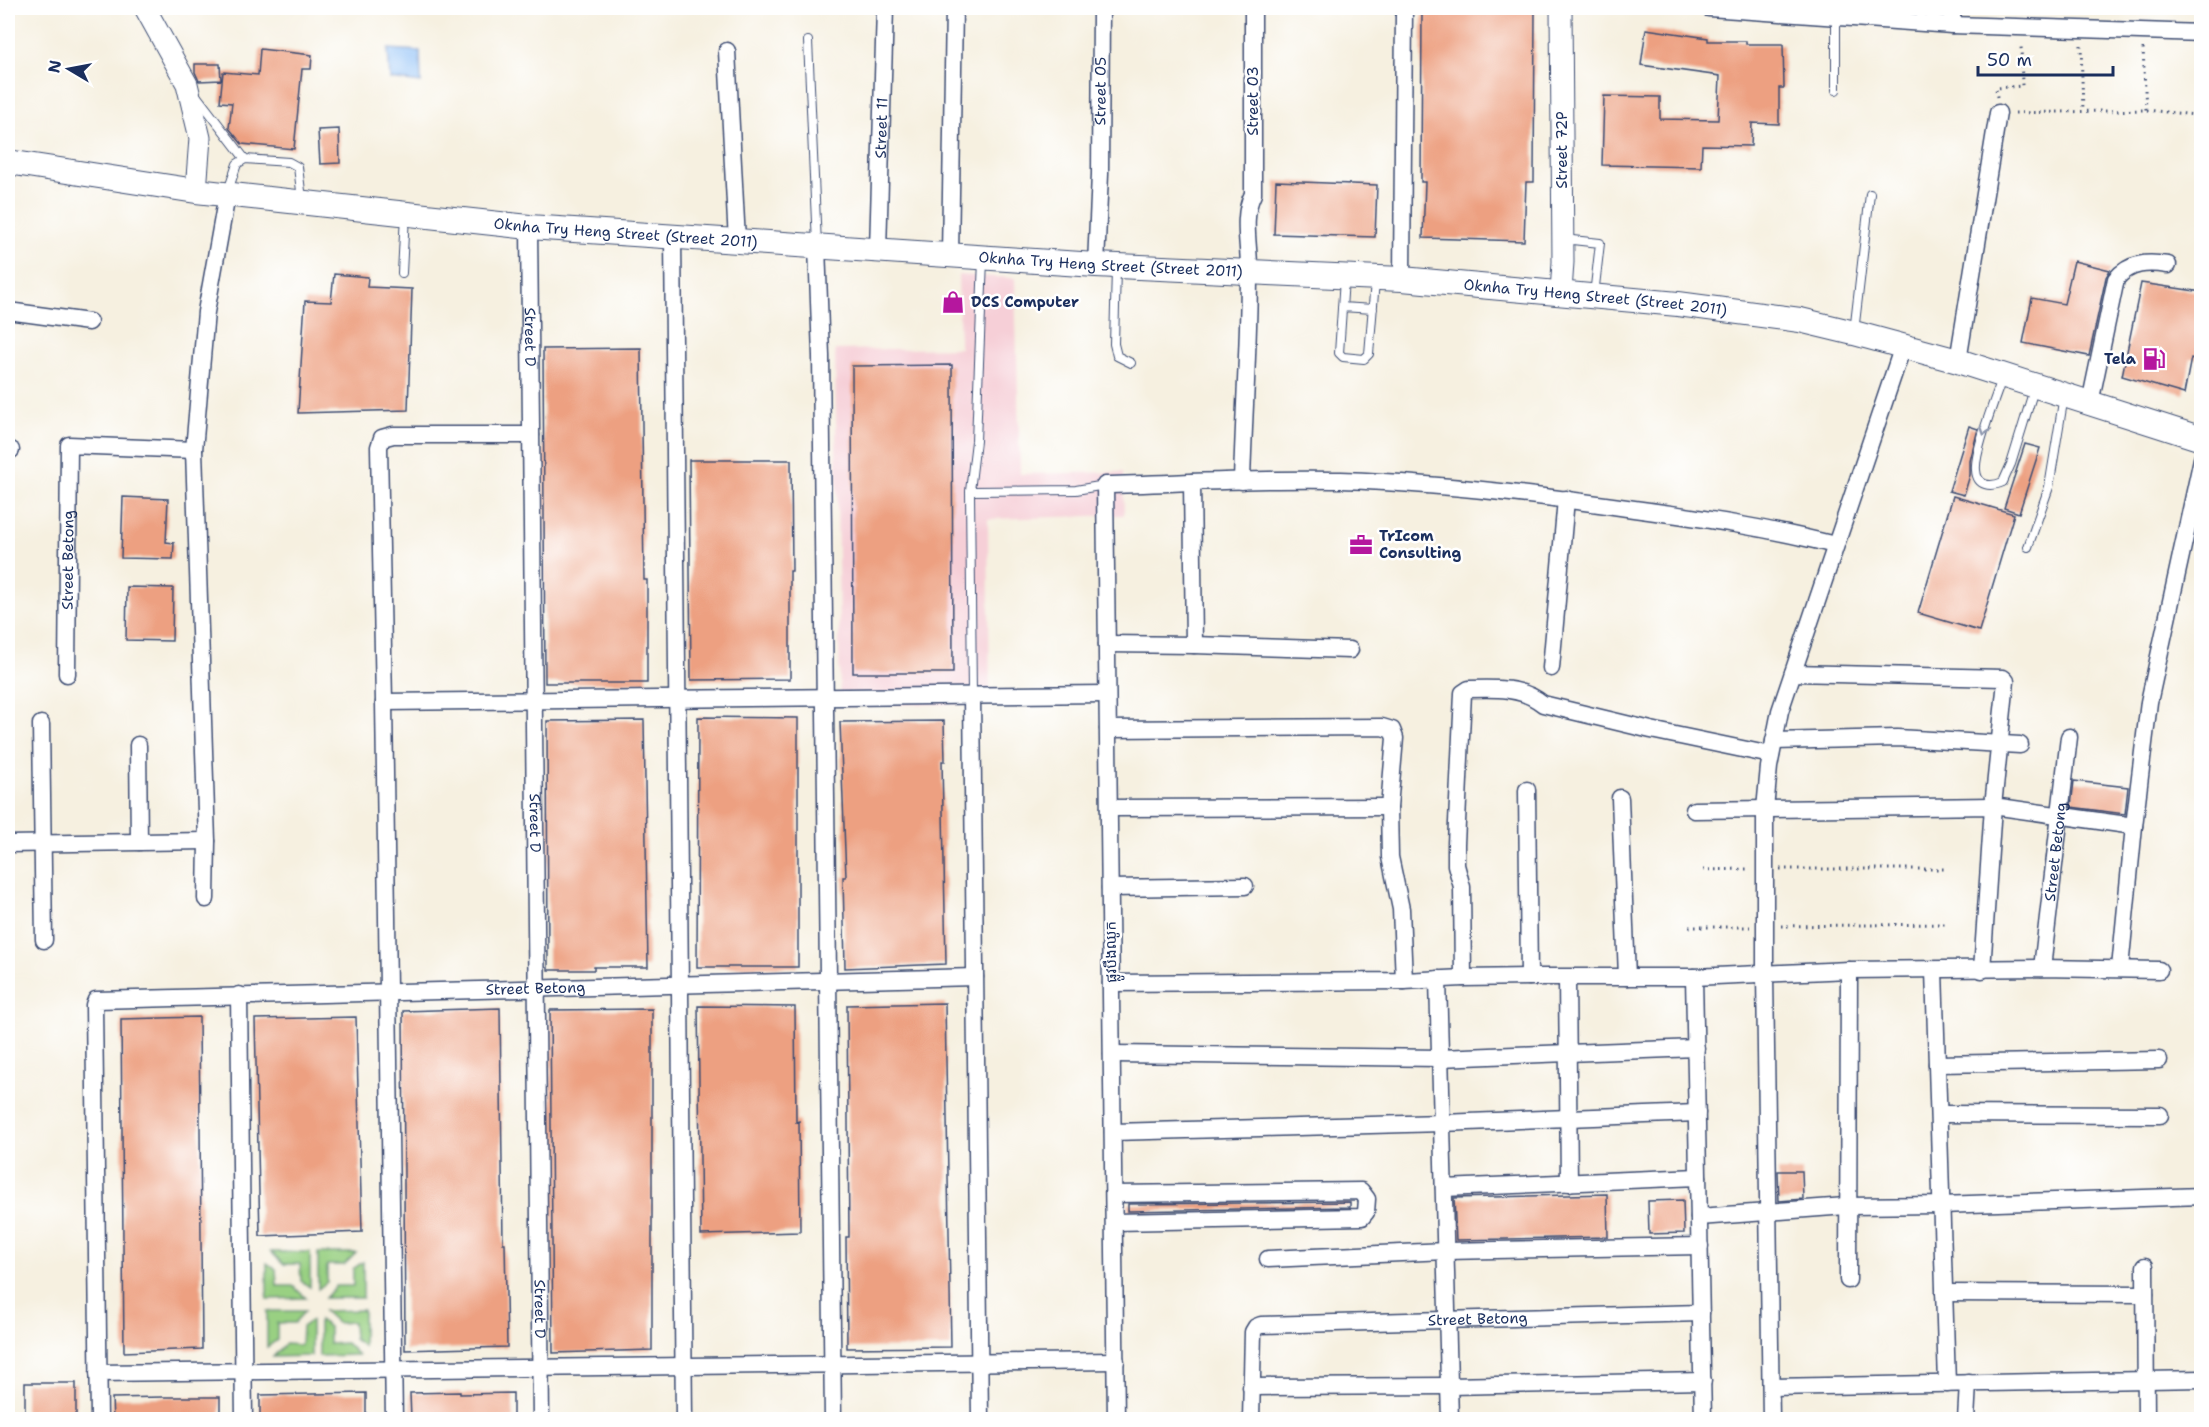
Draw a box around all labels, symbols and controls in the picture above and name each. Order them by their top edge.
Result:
north arrow [39,39,99,99]
scale bar [1978,39,2113,77]
text: 50 m [1987,48,2032,72]
street label: Street 05 [1090,57,1111,126]
text: N [43,58,66,75]
street label: Street 03 [1243,66,1263,136]
street label: Street 11 [871,97,892,159]
street label: Street 72P [1552,111,1572,189]
street label: Oknha Try Heng Street (Street 2011) [493,213,758,252]
street label: Oknha Try Heng Street (Street 2011) [978,247,1243,282]
street label: Oknha Try Heng Street (Street 2011) [1463,275,1728,320]
shop icon: DCS Computer [940,289,966,315]
place label: DCS Computer [971,292,1079,312]
street label: Street D [520,307,540,367]
fuel station icon: Tela [2141,346,2167,372]
place label: Tela [2104,349,2137,369]
one-way arrow [1980,425,1992,436]
street label: Street Betong [58,510,78,610]
place label: TrIcom Consulting [1379,526,1461,563]
office icon: TrIcom Consulting [1348,532,1374,558]
street label: Street D [525,793,545,853]
street label: Street Betong [2040,801,2071,902]
street label: ផ្លូវបឹងឈូក [1100,921,1125,983]
street label: Street Betong [485,977,586,1000]
street label: Street D [530,1279,550,1339]
street label: Street Betong [1428,1308,1528,1330]

